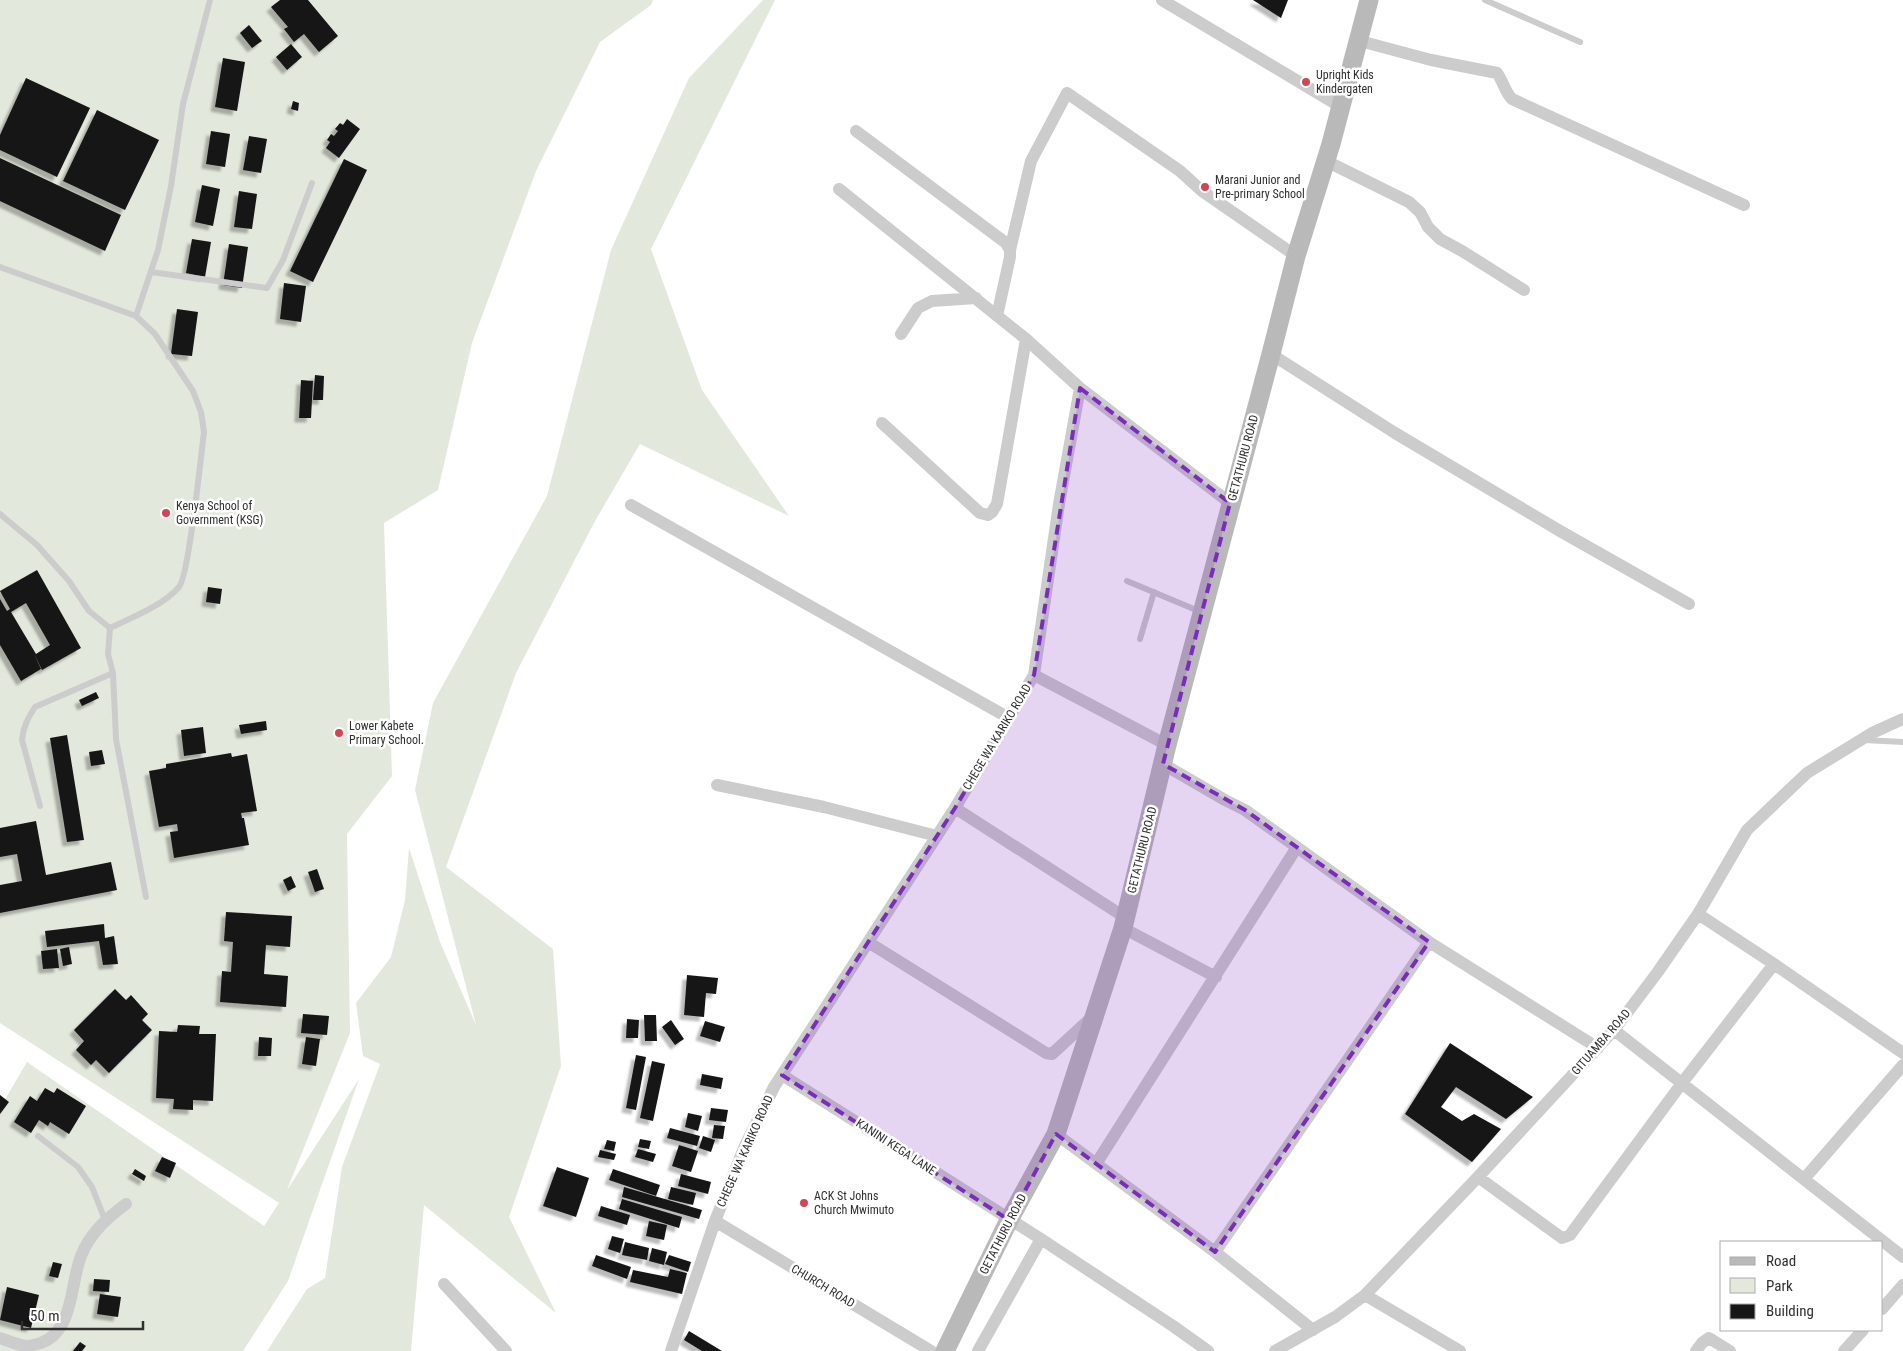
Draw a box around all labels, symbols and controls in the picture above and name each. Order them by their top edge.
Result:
place label: Upright Kids Kindergaten [1316,68,1374,96]
marker: Upright Kids Kindergaten [1300,76,1312,88]
place label: Marani Junior and Pre-primary School [1215,173,1305,201]
marker: Marani Junior and Pre-primary School [1199,181,1211,193]
street label: GETATHURU ROAD [1225,413,1261,503]
place label: Kenya School of Government (KSG) [176,499,263,527]
marker: Kenya School of Government (KSG) [160,507,172,519]
street label: CHEGE WA KARIKO ROAD [960,681,1034,792]
place label: Lower Kabete Primary School. [349,719,424,747]
marker: Lower Kabete Primary School. [333,727,345,739]
street label: GETATHURU ROAD [1124,805,1160,895]
street label: GITUAMBA ROAD [1569,1006,1633,1078]
street label: CHEGE WA KARIKO ROAD [714,1093,776,1209]
street label: KANINI KEGA LANE [853,1116,939,1178]
place label: ACK St Johns Church Mwimuto [814,1189,894,1217]
street label: GETATHURU ROAD [977,1191,1029,1277]
marker: ACK St Johns Church Mwimuto [798,1197,810,1209]
legend [1720,1241,1883,1331]
text: Road [1766,1252,1796,1270]
street label: CHURCH ROAD [789,1262,857,1311]
text: Park [1766,1277,1793,1295]
scale bar [22,1298,144,1330]
text: Building [1766,1302,1814,1320]
text: 50 m [30,1307,60,1325]

